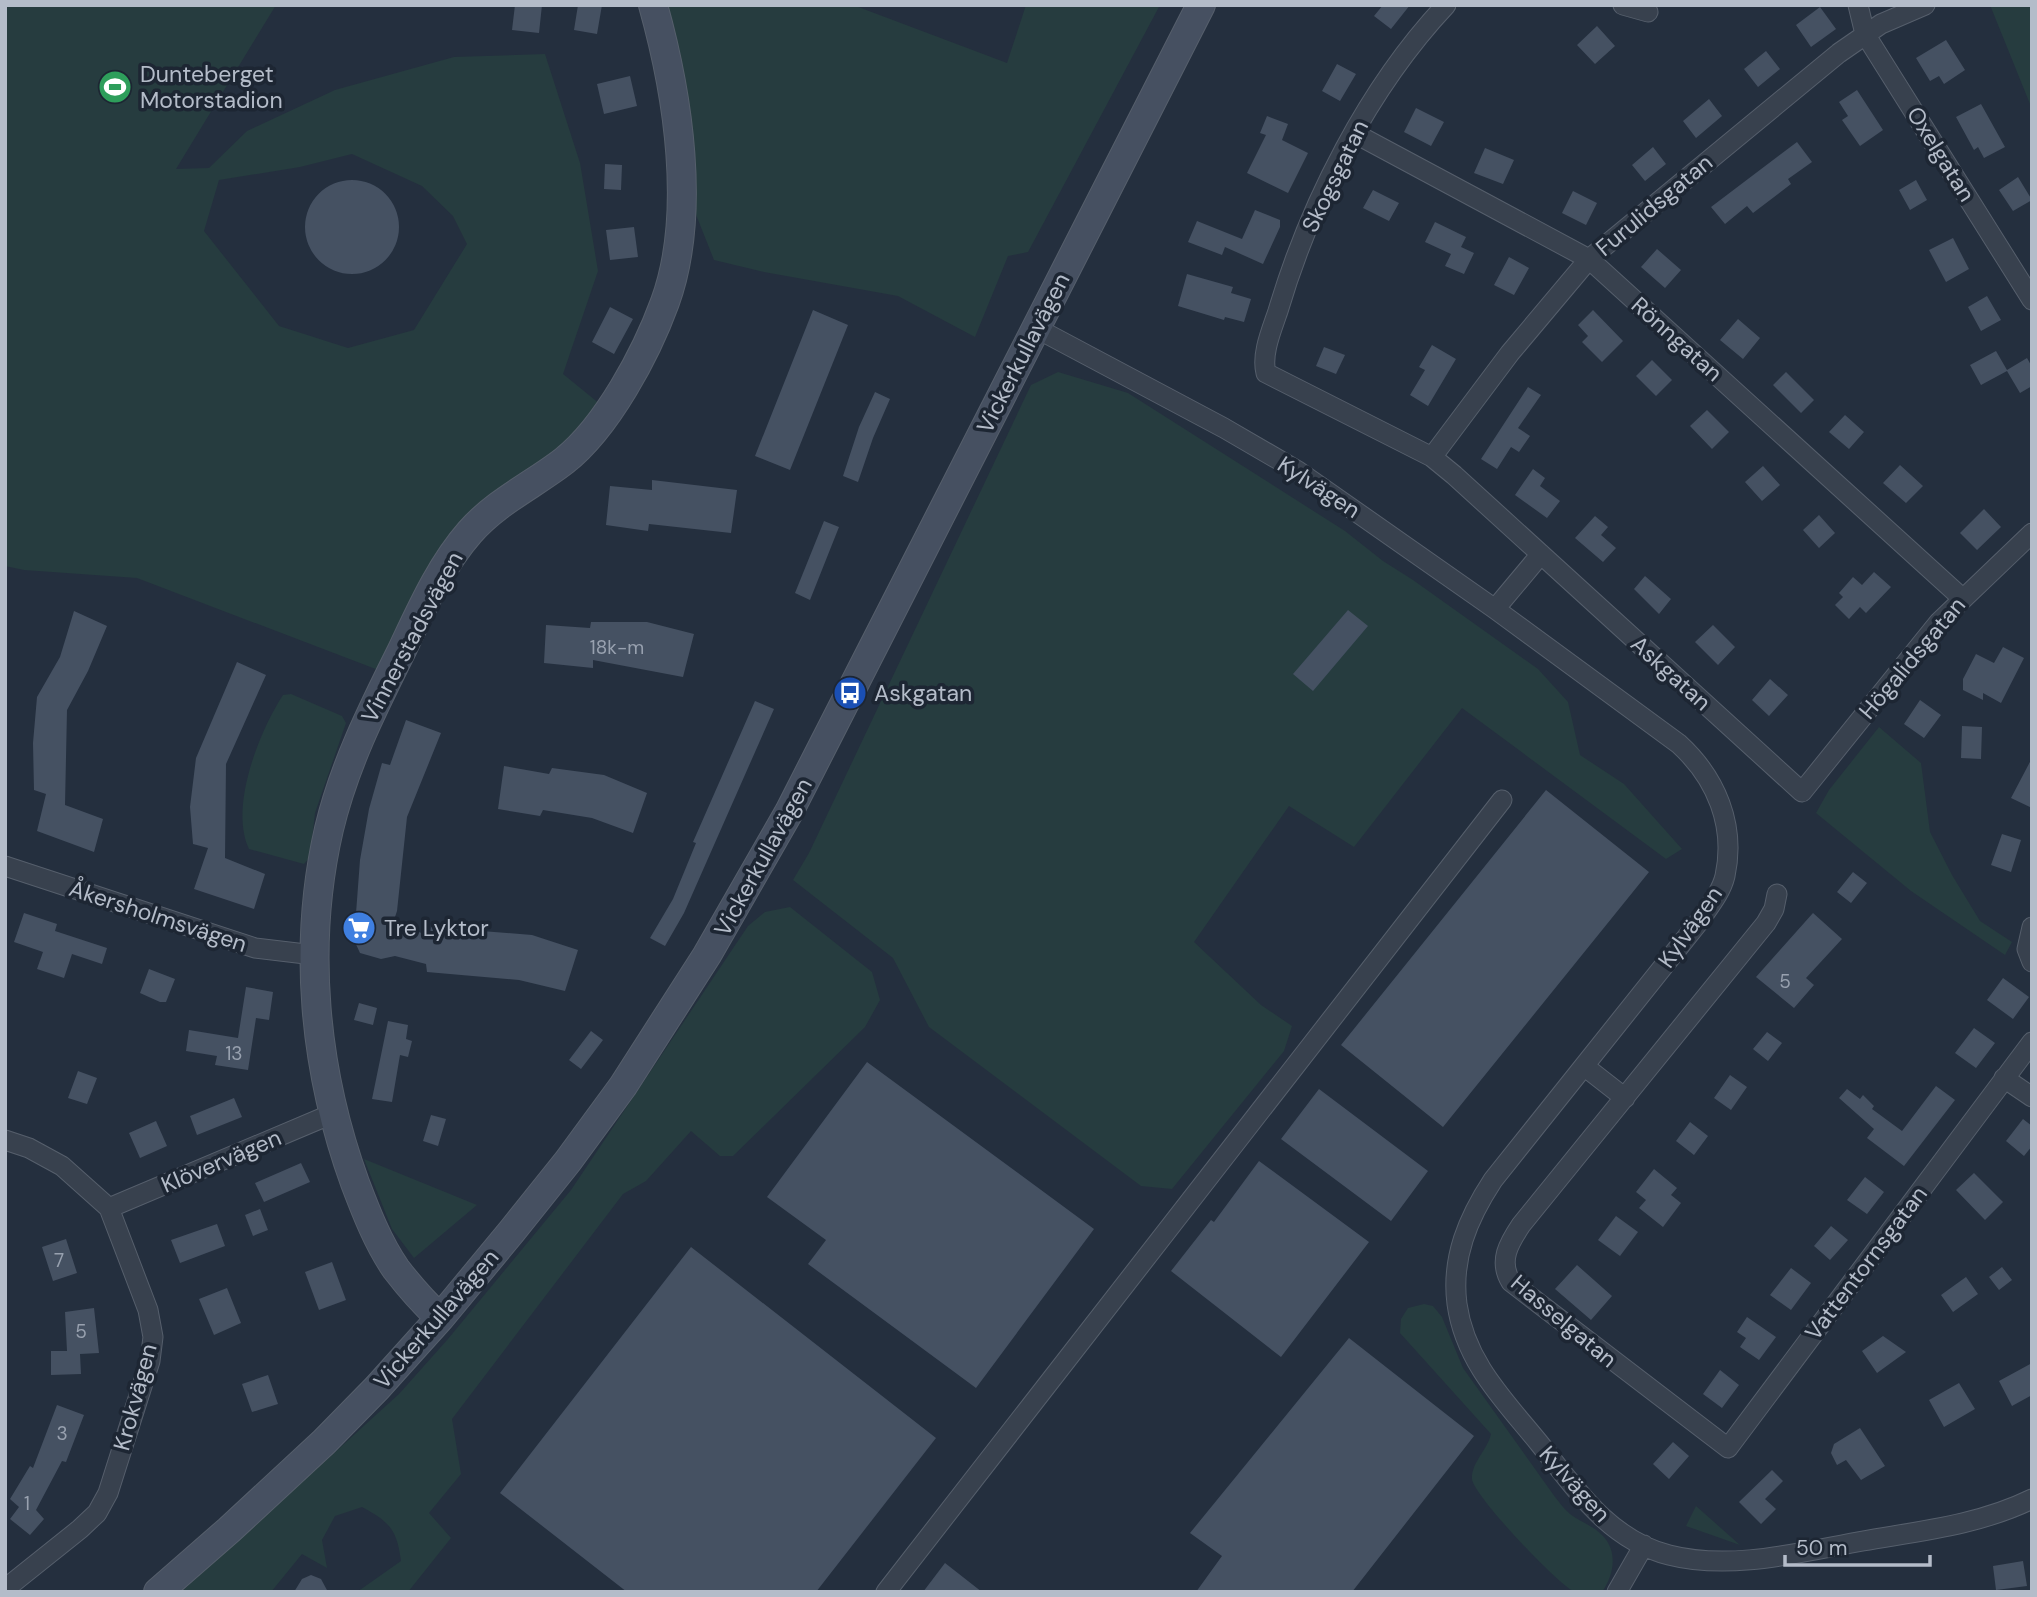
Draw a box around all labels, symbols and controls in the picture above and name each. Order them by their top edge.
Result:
place label: Dunteberget Motorstadion [140,59,283,115]
sports icon: Dunteberget Motorstadion [96,68,134,106]
street label: Oxelgatan [1900,101,1982,207]
street label: Skogsgatan [1295,115,1375,237]
street label: Furulidsgatan [1589,147,1719,263]
street label: Vickerkullavägen [970,268,1076,438]
street label: Rönngatan [1625,290,1729,388]
street label: Kylvägen [1272,449,1366,525]
street label: Vinnerstadsvägen [354,546,470,728]
street label: Högalidsgatan [1852,591,1972,725]
street label: Askgatan [1624,629,1718,717]
house number: 18k-m [590,635,644,660]
bus stop icon: Askgatan [831,674,869,712]
place label: Askgatan [874,678,972,708]
street label: Vickerkullavägen [707,773,819,941]
street label: Åkersholmsvägen [65,873,251,959]
street label: Kylvägen [1651,880,1729,974]
supermarket icon: Tre Lyktor [340,909,378,947]
place label: Tre Lyktor [384,913,489,943]
house number: 5 [1779,969,1791,994]
house number: 13 [225,1041,243,1066]
street label: Klövervägen [156,1122,286,1200]
street label: Vattentornsgatan [1798,1180,1934,1346]
street label: Vickerkullavägen [367,1243,505,1395]
house number: 7 [54,1248,64,1273]
street label: Hasselgatan [1505,1268,1623,1374]
house number: 5 [75,1319,87,1344]
street label: Krokvägen [106,1340,164,1454]
house number: 3 [56,1421,68,1446]
street label: Kylvägen [1533,1439,1617,1529]
house number: 1 [24,1491,30,1516]
scale bar [1785,1524,1930,1568]
text: 50 m [1796,1534,1847,1562]

